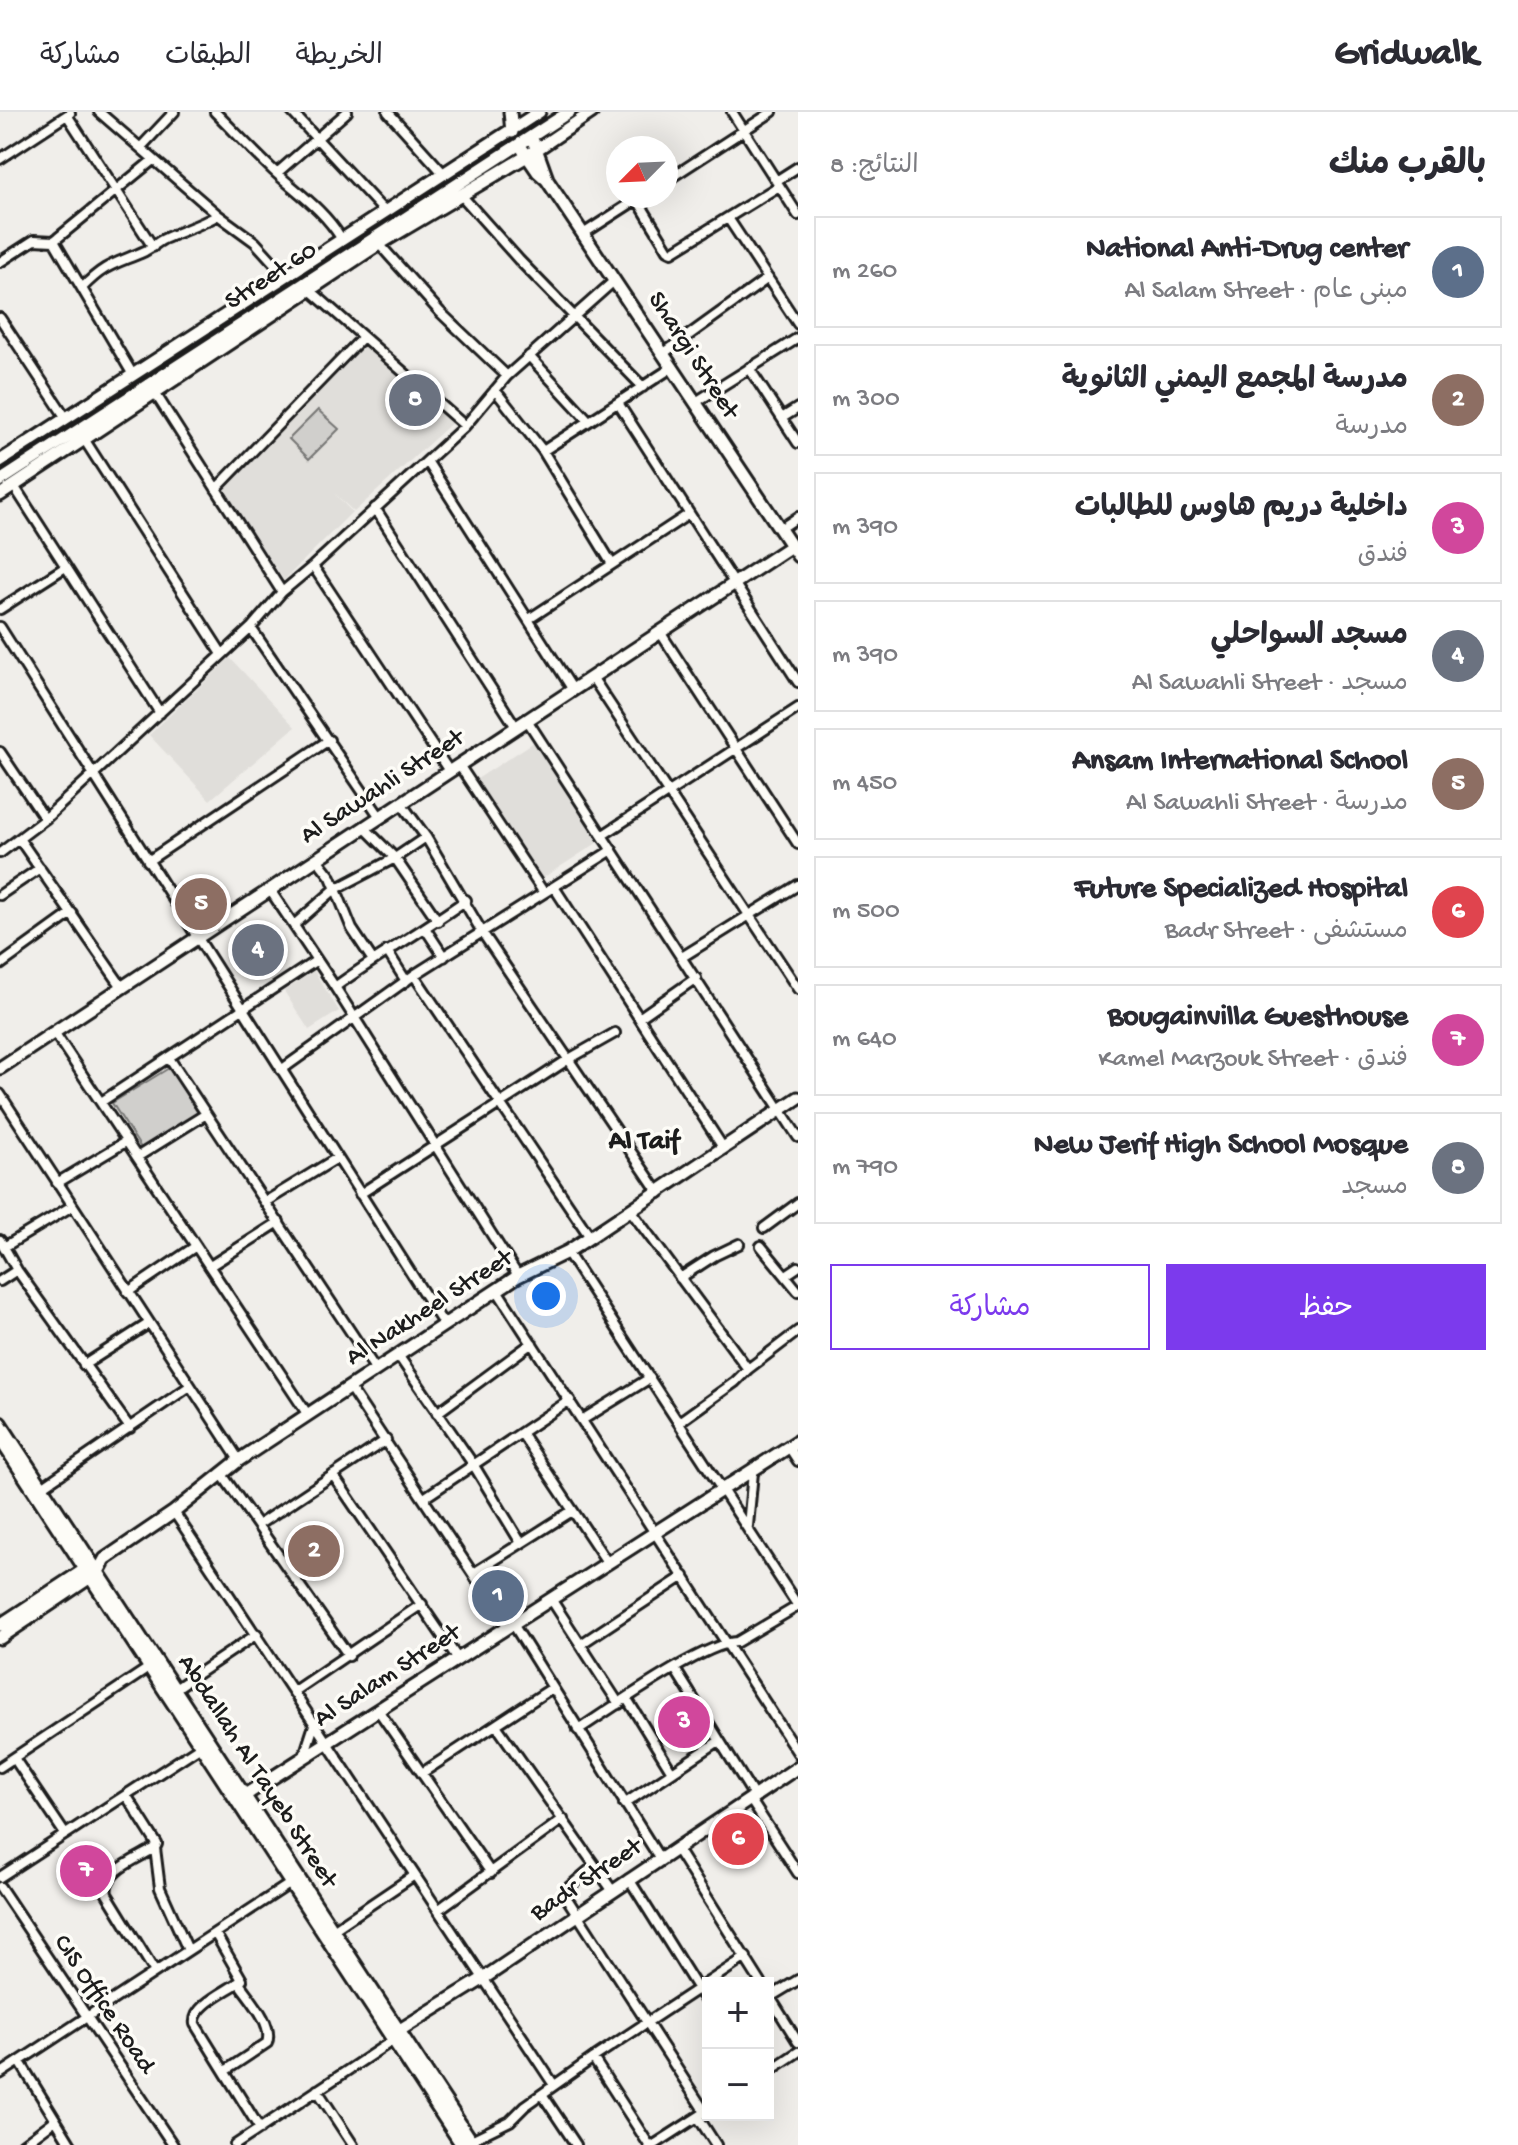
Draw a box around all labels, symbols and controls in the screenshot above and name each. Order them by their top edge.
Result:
text: Gridwalk [1334,33,1478,77]
text: مشاركة [40,41,121,74]
text: الطبقات [165,41,251,74]
text: الخريطة [295,41,383,74]
north arrow [606,136,678,208]
text: بالقرب منك [1329,147,1486,187]
text: النتائج: 8 [830,152,919,183]
text: National Anti-Drug center [1086,233,1408,268]
street label: Street 60 [220,236,324,318]
text: 260 m [832,257,897,288]
text: 1 [1453,257,1463,288]
text: مبنى عام · Al Salam Street [1124,277,1408,308]
street label: Shargi Street [639,287,746,427]
text: مدرسة المجمع اليمني الثانوية [1062,364,1408,399]
pin: 8 [389,370,441,430]
text: 300 m [832,385,900,416]
text: 2 [1452,385,1464,416]
text: مدرسة [1336,413,1408,444]
text: داخلية دريم هاوس للطالبات [1075,492,1408,527]
text: 390 m [832,513,898,544]
text: 3 [1451,513,1465,544]
text: فندق [1357,541,1408,572]
text: مسجد السواحلي [1210,620,1408,655]
text: 390 m [832,641,898,672]
text: 4 [1452,641,1464,672]
text: مسجد · Al Sawahli Street [1132,669,1408,700]
street label: Al Sawahli Street [295,722,473,852]
text: Ansam International School [1072,745,1408,780]
text: 450 m [832,769,897,800]
text: 5 [1451,769,1465,800]
text: مدرسة · Al Sawahli Street [1126,789,1408,820]
text: Future Specialized Hospital [1074,873,1408,908]
pin: 5 [175,874,227,934]
text: 500 m [832,897,900,928]
text: 6 [1451,897,1465,928]
text: مستشفى · Badr Street [1165,917,1408,948]
pin: 4 [232,920,284,980]
text: Bougainvilla Guesthouse [1108,1001,1408,1036]
text: 640 m [832,1025,897,1056]
text: 7 [1451,1025,1465,1056]
text: فندق · Kamel Marzouk Street [1098,1045,1408,1076]
district label: Al Taif [608,1126,682,1159]
text: New Jerif High School Mosque [1034,1129,1408,1164]
text: 790 m [832,1153,898,1184]
text: 8 [1451,1153,1465,1184]
text: مسجد [1341,1173,1408,1204]
street label: Al Nakheel Street [341,1242,521,1374]
button: مشاركة [830,1264,1150,1350]
button: حفظ [1166,1264,1486,1350]
your location [526,1276,566,1316]
pin: 2 [288,1521,340,1581]
pin: 1 [472,1566,524,1626]
street label: Al Salam Street [309,1617,469,1736]
street label: Abdallah Al Tayeb Street [169,1650,344,1896]
pin: 3 [658,1692,710,1752]
pin: 6 [712,1809,764,1869]
street label: Badr Street [525,1831,651,1930]
pin: 7 [60,1841,112,1901]
street label: CIS Office Road [45,1930,162,2082]
map controls [702,1977,774,2121]
button: + [702,1977,774,2049]
button: − [702,2049,774,2121]

